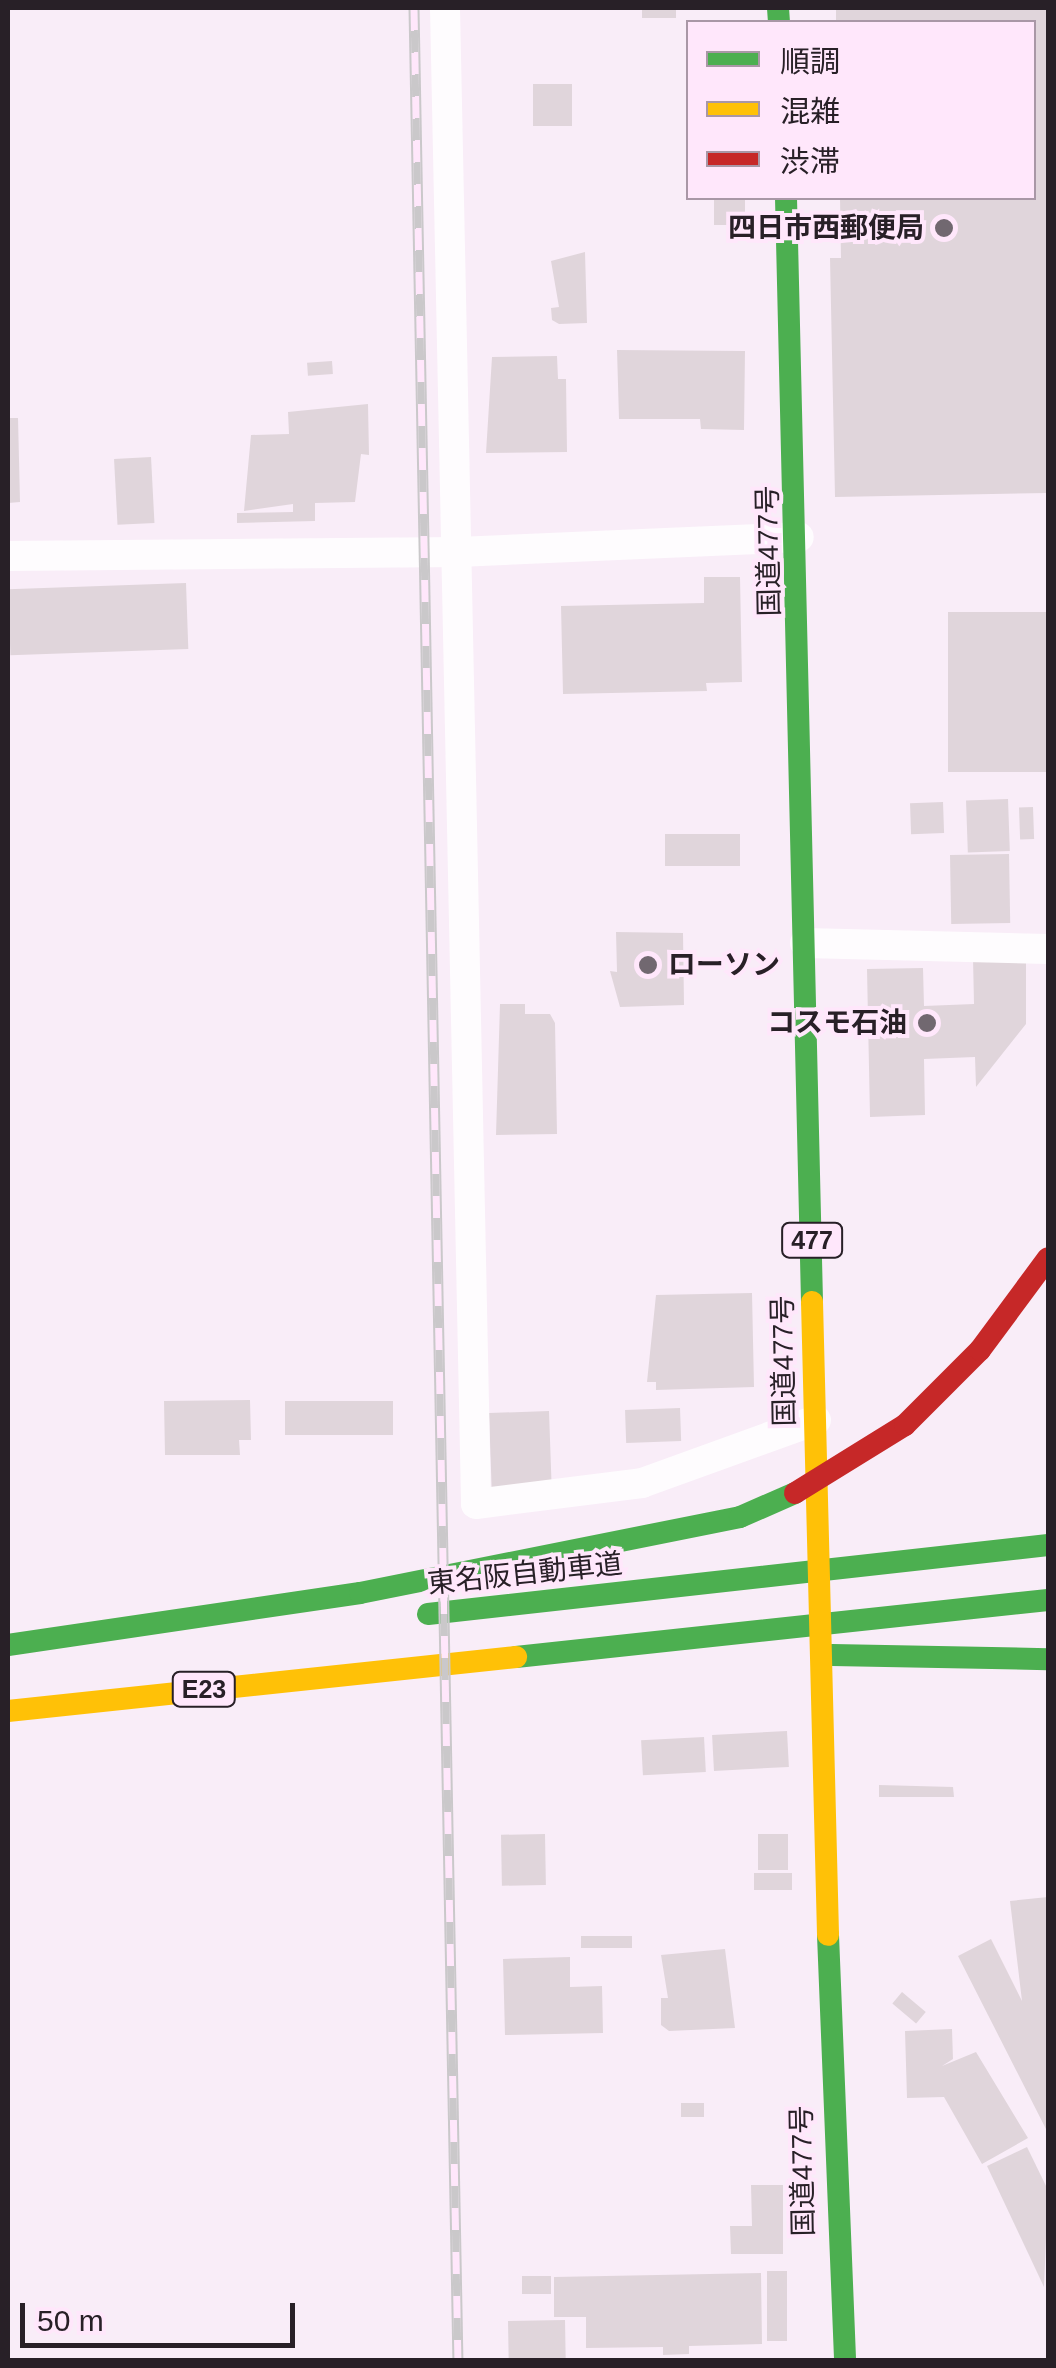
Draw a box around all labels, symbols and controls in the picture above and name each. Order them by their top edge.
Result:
legend [686,20,1036,200]
text: 順調 [780,45,840,78]
text: 混雑 [780,95,840,128]
text: 渋滞 [780,145,840,178]
place label: 四日市西郵便局 [728,211,924,245]
marker: 四日市西郵便局 [933,217,955,239]
street label: 国道477号 [751,485,787,617]
place label: ローソン [668,948,780,982]
marker: ローソン [637,954,659,976]
place label: コスモ石油 [767,1006,907,1040]
marker: コスモ石油 [916,1012,938,1034]
road number: 477 [780,1220,844,1260]
street label: 国道477号 [766,1295,802,1427]
street label: 東名阪自動車道 [426,1547,624,1601]
road number: E23 [172,1669,236,1709]
street label: 国道477号 [785,2105,821,2237]
scale bar [25,2283,300,2345]
text: 50 m [37,2304,104,2337]

